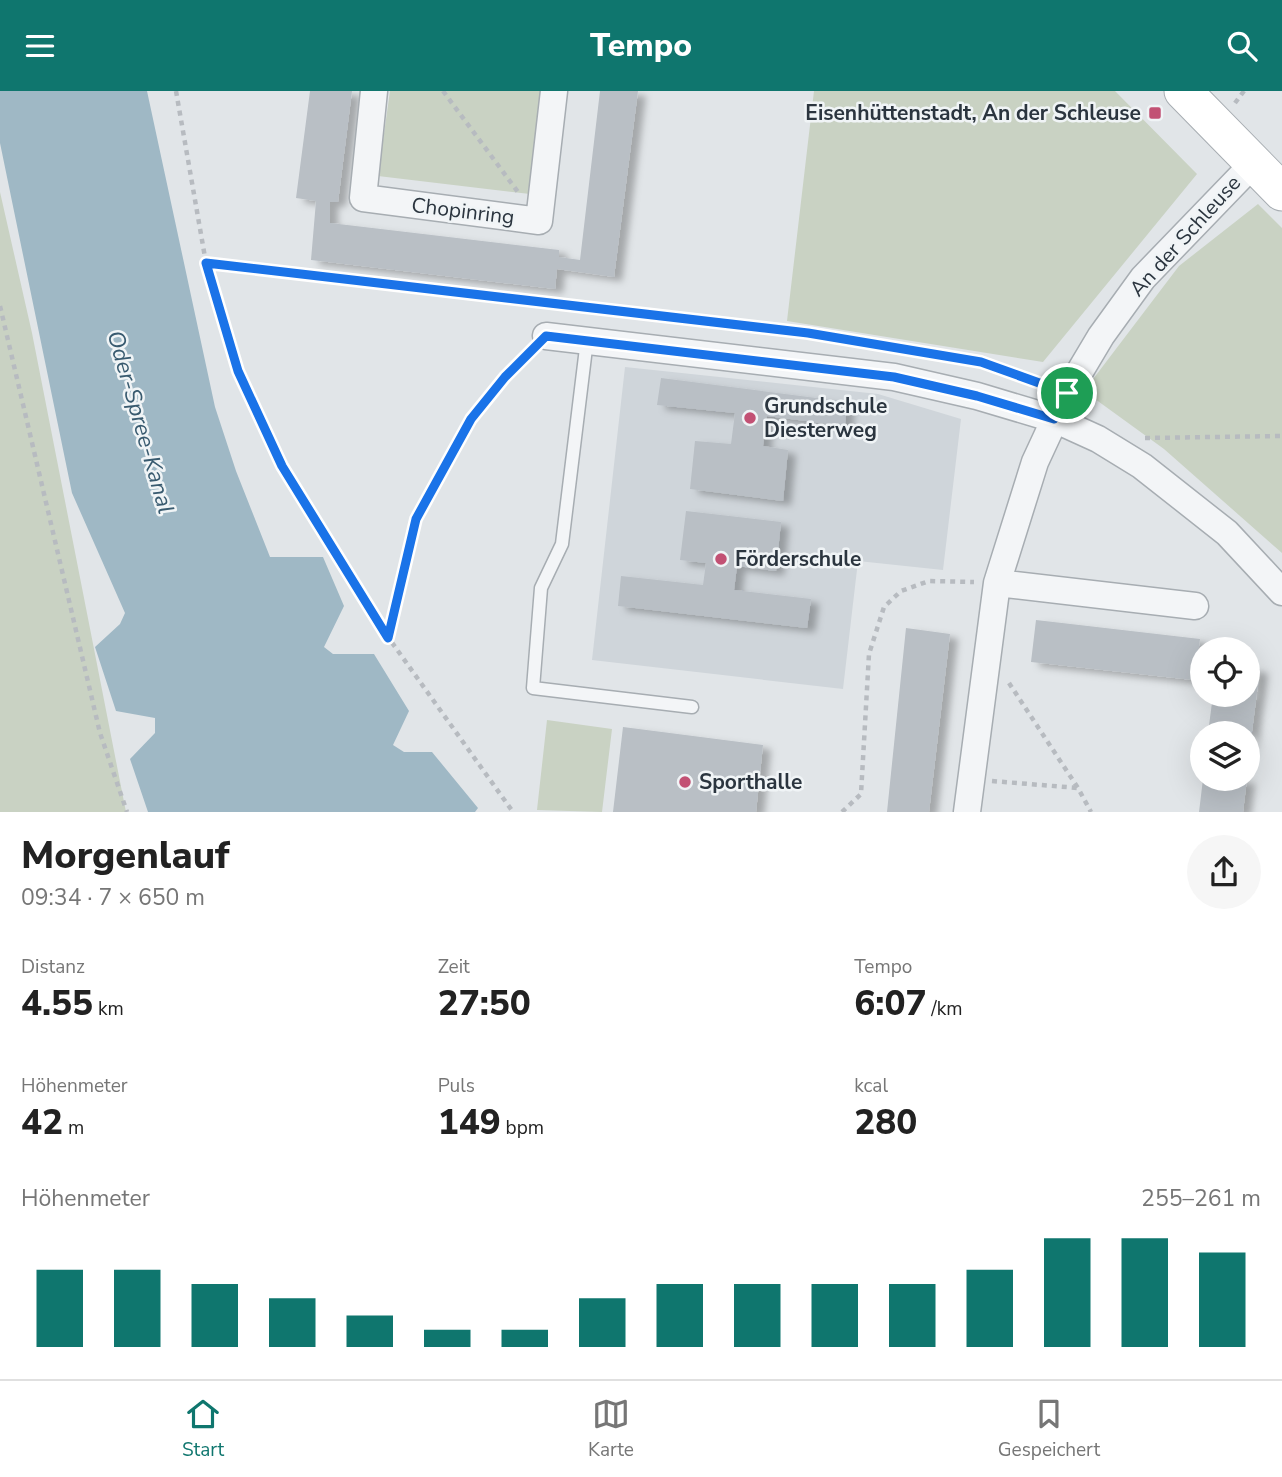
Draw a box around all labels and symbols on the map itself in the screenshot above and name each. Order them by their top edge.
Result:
place label: Eisenhüttenstadt, An der Schleuse [805,99,1141,127]
marker: Eisenhüttenstadt, An der Schleuse [1147,105,1163,121]
street label: An der Schleuse [1123,169,1247,303]
street label: Chopinring [410,191,516,231]
water label: Oder-Spree-Kanal [100,327,181,517]
pin [1037,363,1097,423]
place label: Grundschule Diesterweg [764,392,887,444]
marker: Grundschule Diesterweg [742,410,758,426]
place label: Förderschule [735,545,861,573]
marker: Förderschule [713,551,729,567]
place label: Sporthalle [699,768,802,796]
marker: Sporthalle [677,774,693,790]

